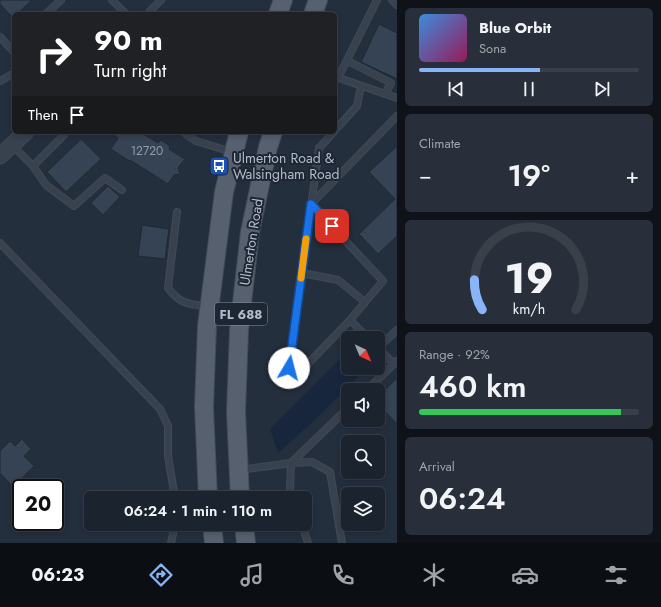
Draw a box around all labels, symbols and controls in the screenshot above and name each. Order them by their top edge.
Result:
text: Blue Orbit [479,17,551,39]
text: 90 m [94,20,163,61]
icon: right [28,28,80,80]
text: Sona [479,39,506,58]
text: Turn right [94,58,166,84]
icon: previous [445,78,467,100]
icon: pause [518,78,540,100]
icon: next [591,78,613,100]
text: Then [28,104,58,126]
icon: arrive [66,104,88,126]
text: Climate [419,134,460,153]
house number: 12720 [131,142,163,160]
place label: Ulmerton Road & Walsingham Road [233,148,339,184]
text: 19° [507,154,550,197]
bus stop icon: Ulmerton Road & Walsingham Road [208,155,230,177]
text: − [419,159,432,191]
text: + [625,159,639,191]
street label: Ulmerton Road [234,197,268,287]
pin [315,209,349,243]
icon: arrive [321,215,343,237]
text: 19 [505,247,553,308]
text: km/h [513,298,545,318]
road number: FL 688 [215,303,267,325]
north arrow [341,331,385,375]
map controls [341,331,385,531]
text: Range · 92% [419,345,490,364]
position arrow [268,347,310,389]
text: 460 km [419,365,527,408]
button: sound [341,383,385,427]
button: search [341,435,385,479]
text: Arrival [419,457,455,476]
text: 06:24 [419,477,506,520]
speed limit sign: 20 [12,479,64,531]
button: layers [341,487,385,531]
text: 06:24 · 1 min · 110 m [124,500,272,522]
icon: directions [147,561,175,589]
icon: music [238,561,266,589]
icon: phone [329,561,357,589]
icon: climate [420,561,448,589]
icon: car [511,561,539,589]
icon: filters [602,561,630,589]
text: 06:23 [31,562,84,588]

